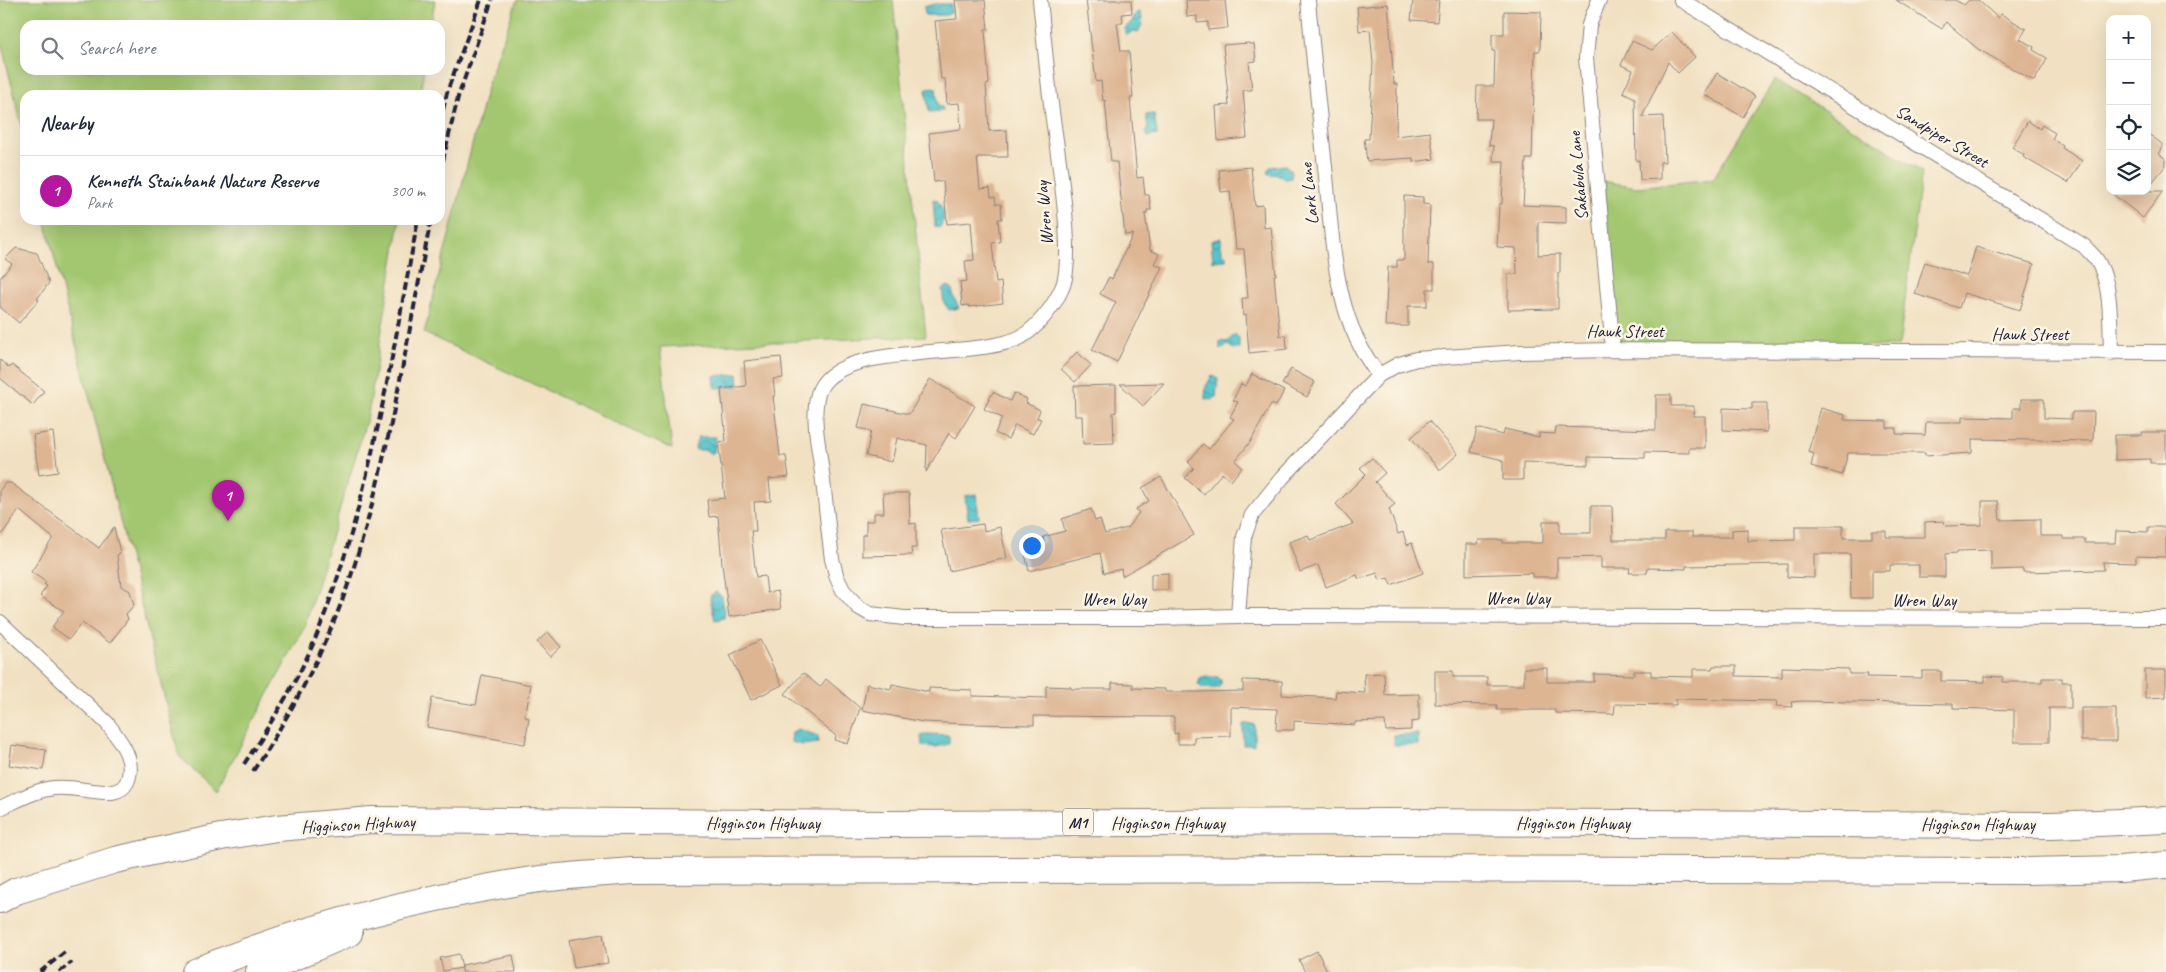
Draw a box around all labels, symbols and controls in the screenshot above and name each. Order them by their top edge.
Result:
map controls [2106,15,2151,195]
button: + [2106,15,2151,60]
search box [20,20,445,75]
icon: search [38,34,66,62]
text: Search here [78,36,155,60]
button: − [2106,60,2151,105]
street label: Sandpiper Street [1892,100,1994,173]
button: locate [2106,105,2151,150]
text: Nearby [40,110,93,136]
street label: Sakabula Lane [1563,130,1593,221]
button: layers [2106,150,2151,195]
street label: Lark Lane [1295,161,1323,226]
text: Kenneth Stainbank Nature Reserve [87,169,318,193]
street label: Wren Way [1030,178,1058,246]
text: 1 [52,181,60,201]
text: 300 m [391,181,425,201]
text: Park [87,193,112,213]
street label: Hawk Street [1587,320,1665,342]
street label: Hawk Street [1992,323,2070,345]
pin: 1 [212,480,244,521]
your location [1019,533,1045,559]
street label: Wren Way [1486,587,1552,609]
street label: Wren Way [1082,588,1148,610]
street label: Wren Way [1892,589,1958,611]
road number: M1 [1063,809,1093,836]
street label: Higginson Highway [301,810,417,838]
street label: Higginson Highway [706,812,822,834]
street label: Higginson Highway [1111,812,1227,834]
street label: Higginson Highway [1516,812,1632,834]
street label: Higginson Highway [1921,813,2037,835]

